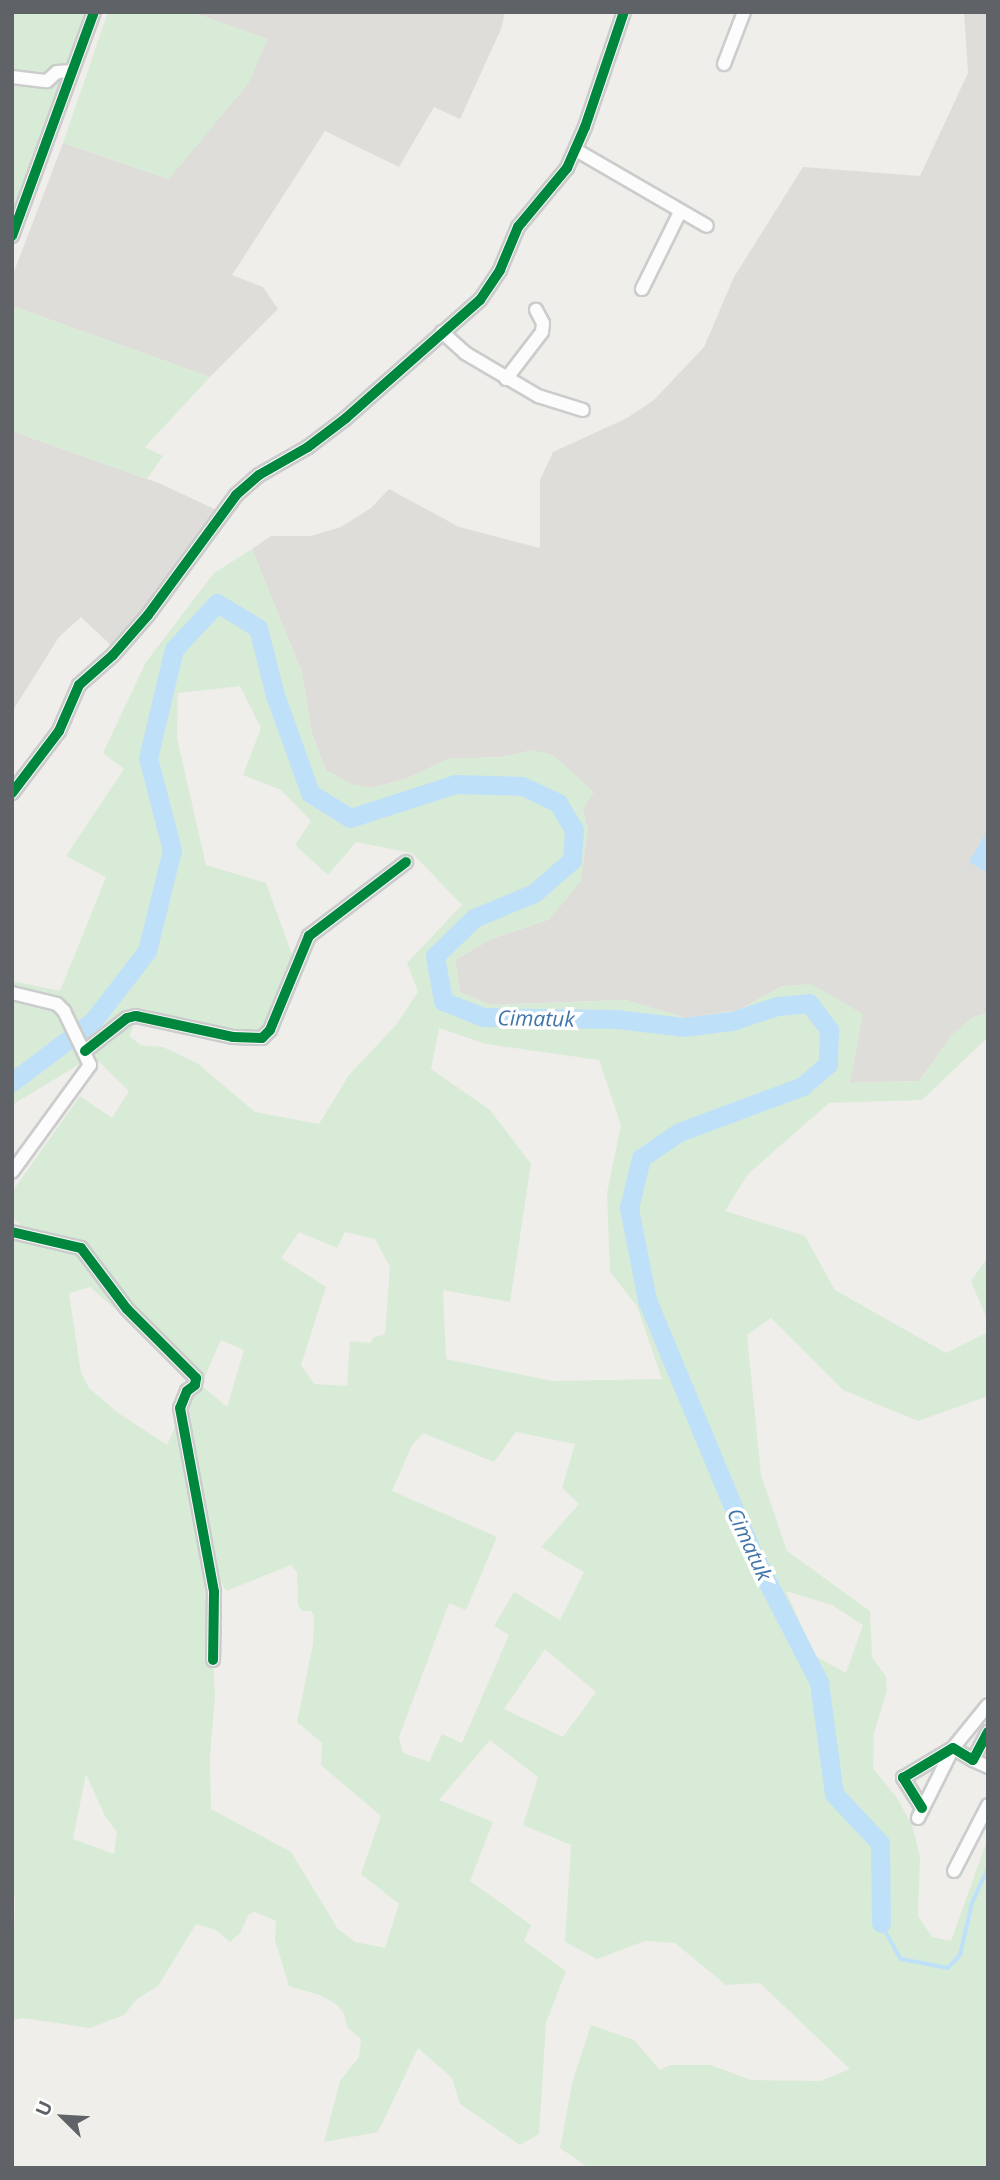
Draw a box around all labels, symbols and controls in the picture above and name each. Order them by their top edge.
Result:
water label: Cimatuk [497,1005,575,1031]
water label: Cimatuk [722,1504,778,1584]
north arrow [28,2082,98,2152]
text: U [29,2097,59,2120]

